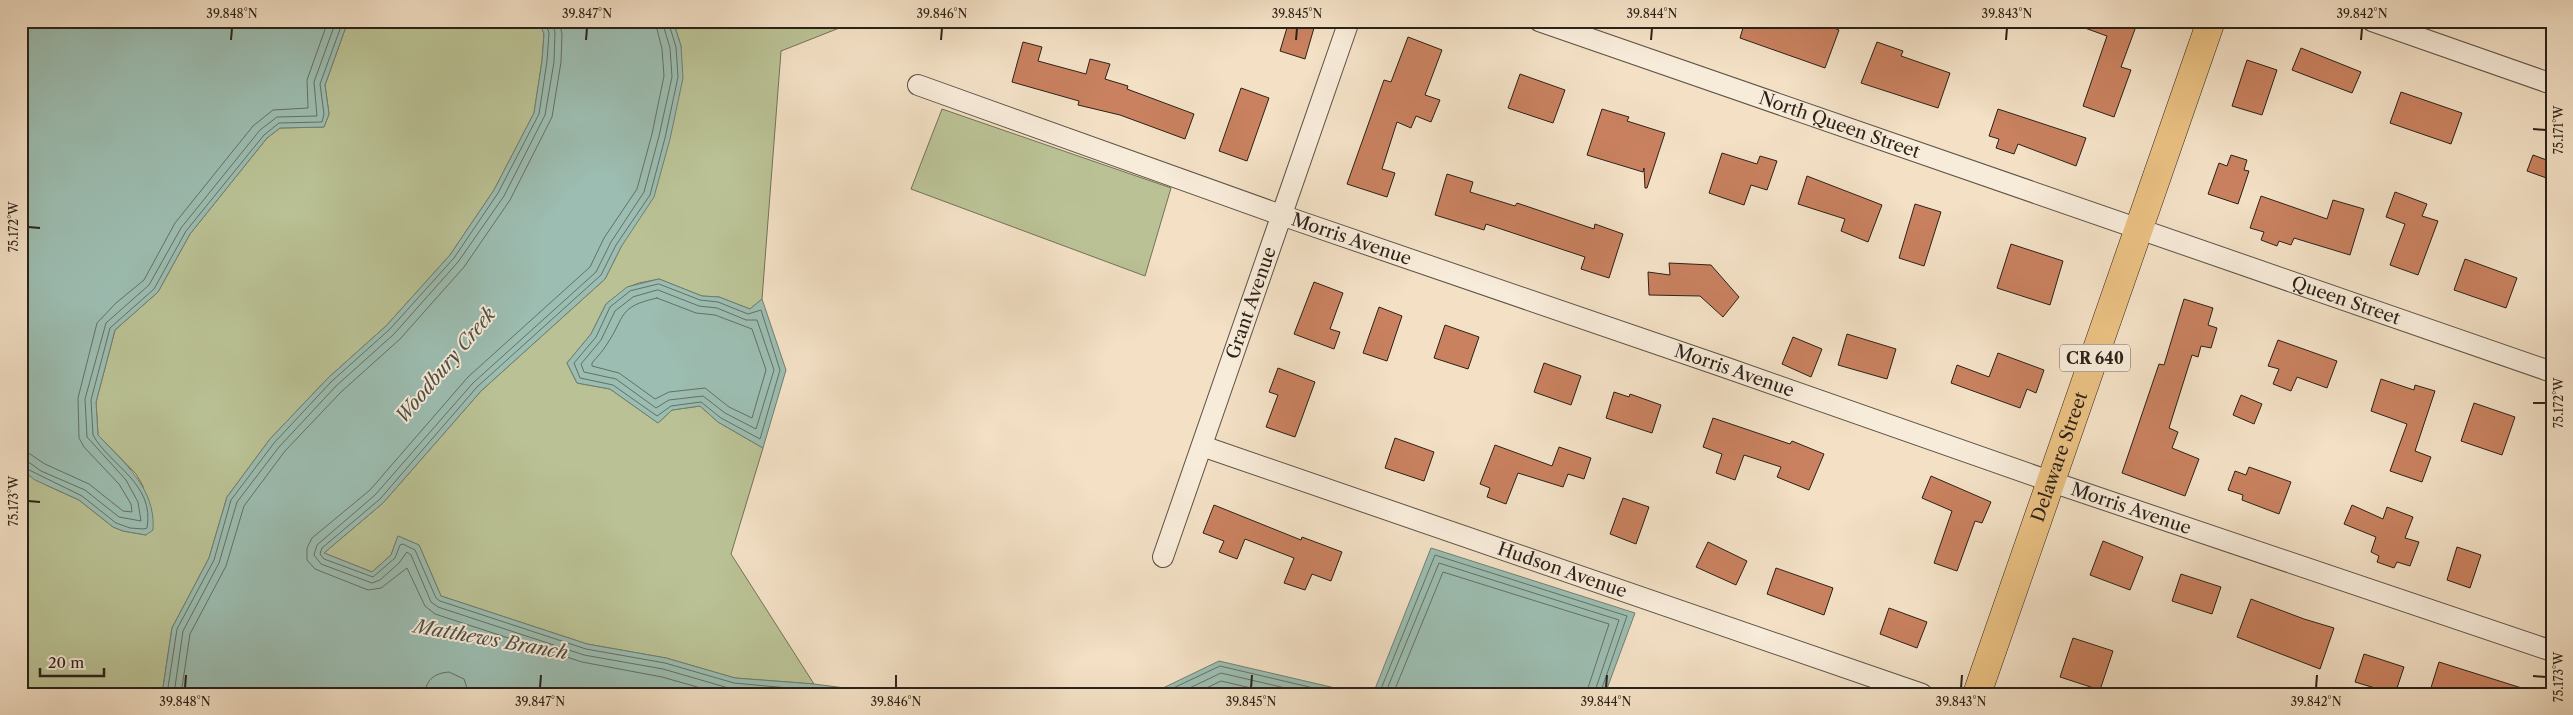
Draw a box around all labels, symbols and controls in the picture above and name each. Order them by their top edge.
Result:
text: 39.848°N [206,6,258,21]
text: 39.847°N [562,6,612,21]
text: 39.846°N [917,6,968,21]
text: 39.845°N [1272,6,1322,21]
text: 39.844°N [1626,6,1678,21]
text: 39.843°N [1982,6,2032,21]
text: 39.842°N [2336,6,2388,21]
street label: North Queen Street [1756,87,1923,163]
text: 75.171°W [2551,105,2566,154]
text: 75.172°W [6,201,21,252]
street label: Morris Avenue [1289,208,1414,270]
street label: Grant Avenue [1222,244,1281,362]
street label: Queen Street [2289,272,2404,330]
water label: Woodbury Creek [390,303,500,428]
street label: Morris Avenue [1672,340,1797,402]
road number: CR 640 [2060,344,2130,372]
text: 75.172°W [2551,377,2566,428]
street label: Delaware Street [2027,388,2092,525]
text: 75.173°W [6,475,21,526]
street label: Morris Avenue [2068,478,2194,539]
street label: Hudson Avenue [1495,538,1630,603]
water label: Matthews Branch [410,614,570,664]
scale bar [40,645,104,677]
text: 75.173°W [2551,651,2566,702]
text: 20 m [48,653,84,672]
text: 39.848°N [159,694,211,709]
text: 39.847°N [515,694,565,709]
text: 39.846°N [871,694,922,709]
text: 39.845°N [1226,694,1276,709]
text: 39.844°N [1580,694,1632,709]
text: 39.843°N [1936,694,1986,709]
text: 39.842°N [2290,694,2342,709]

